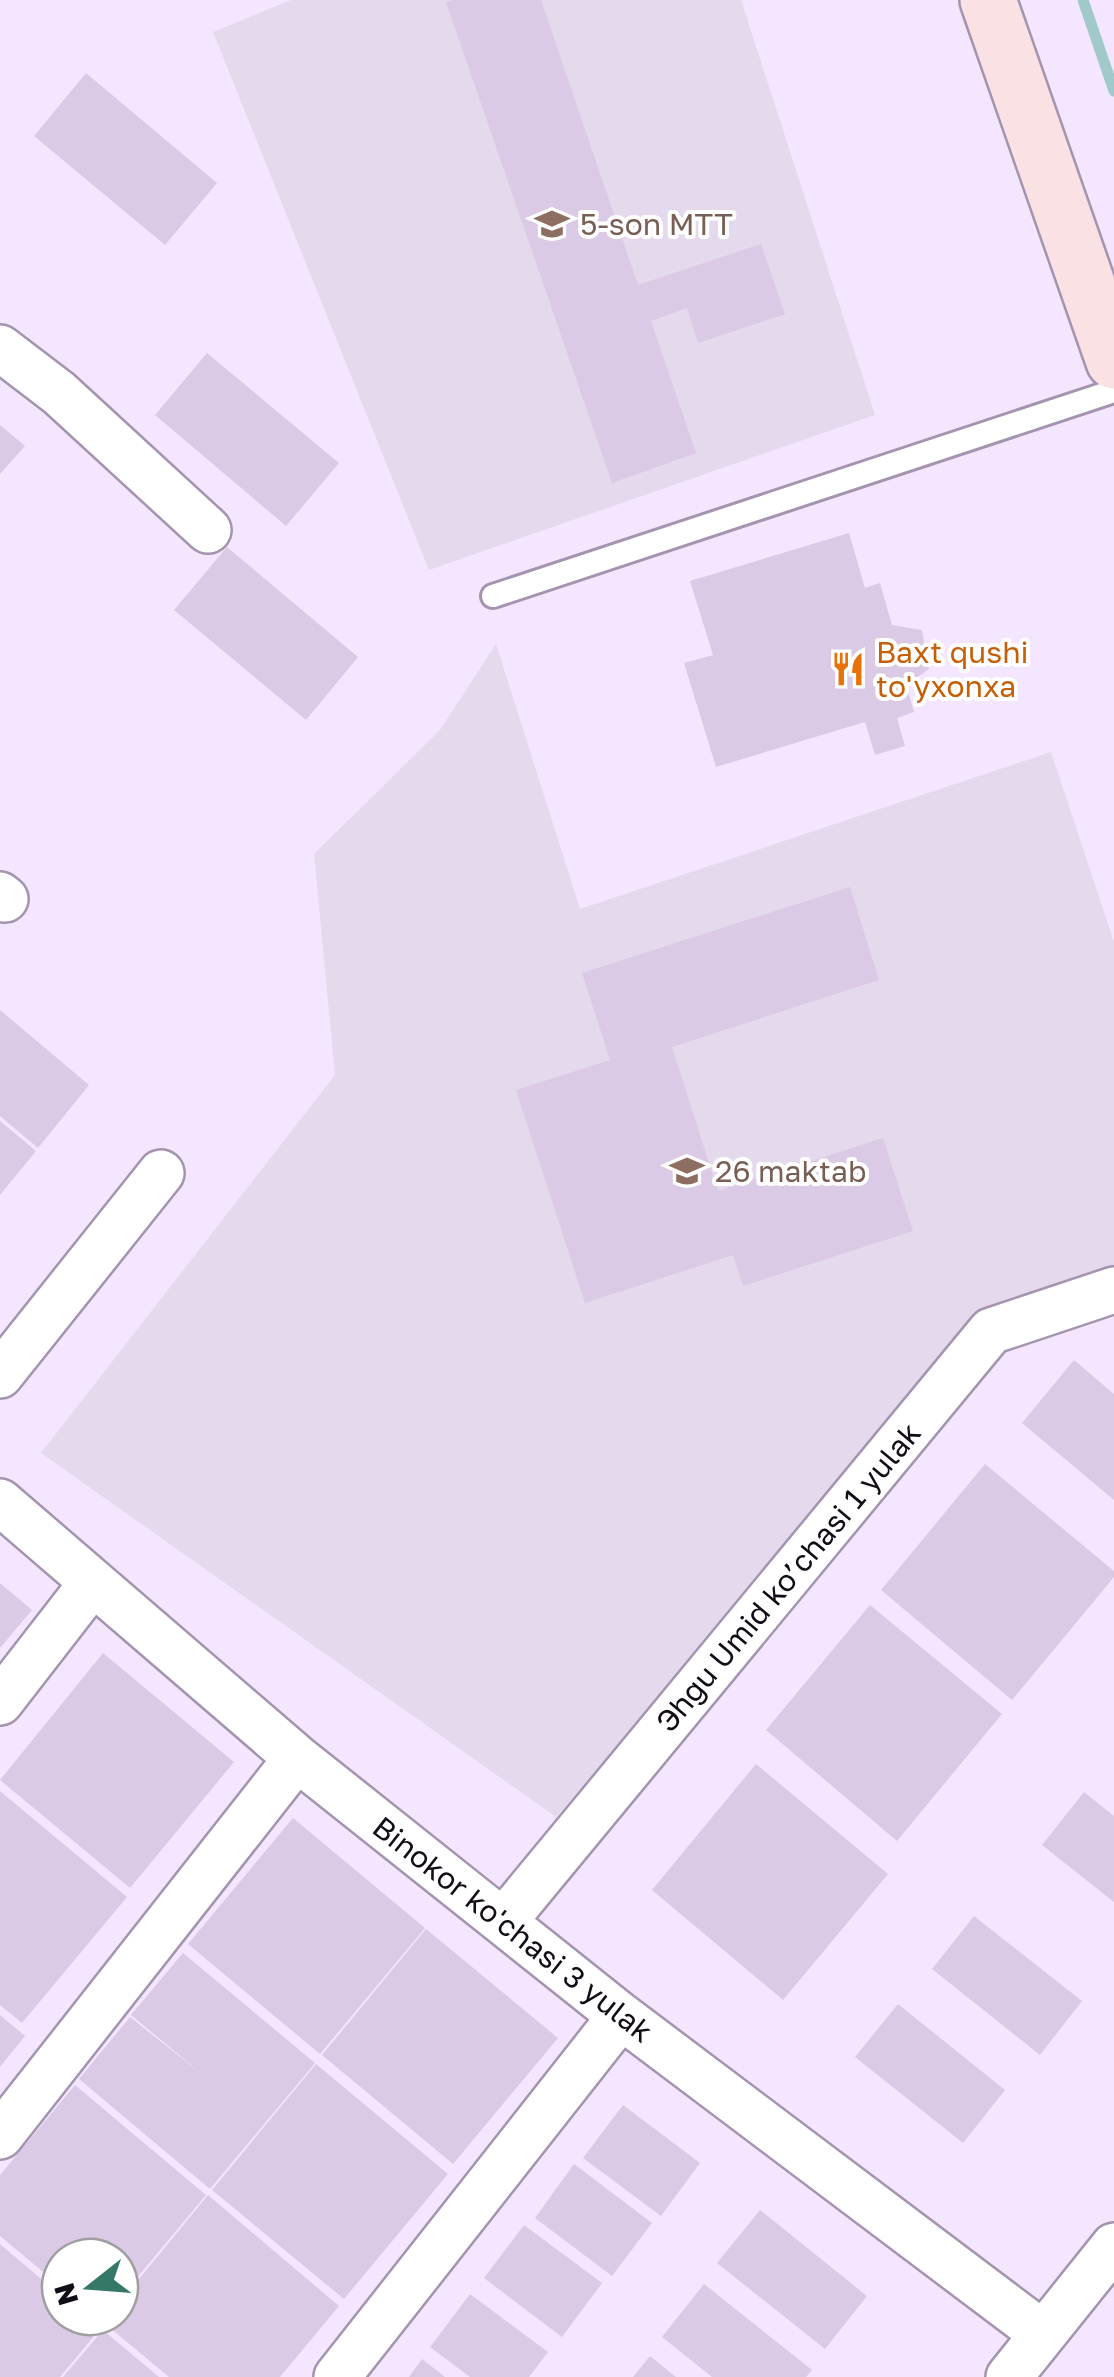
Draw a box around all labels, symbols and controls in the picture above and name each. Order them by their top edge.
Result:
school or university icon: 5-son MTT [533,205,571,243]
place label: 5-son MTT [580,206,733,242]
place label: Baxt qushi to'yxonxa [876,634,1029,704]
restaurant icon: Baxt qushi to'yxonxa [829,650,867,688]
school or university icon: 26 maktab [668,1152,706,1190]
place label: 26 maktab [715,1153,867,1189]
street label: Эhgu Umid ko’chasi 1 yulak [648,1415,928,1739]
street label: Binokor ko'chasi 3 yulak [366,1809,660,2049]
north arrow [40,2237,140,2337]
text: N [47,2279,85,2309]

